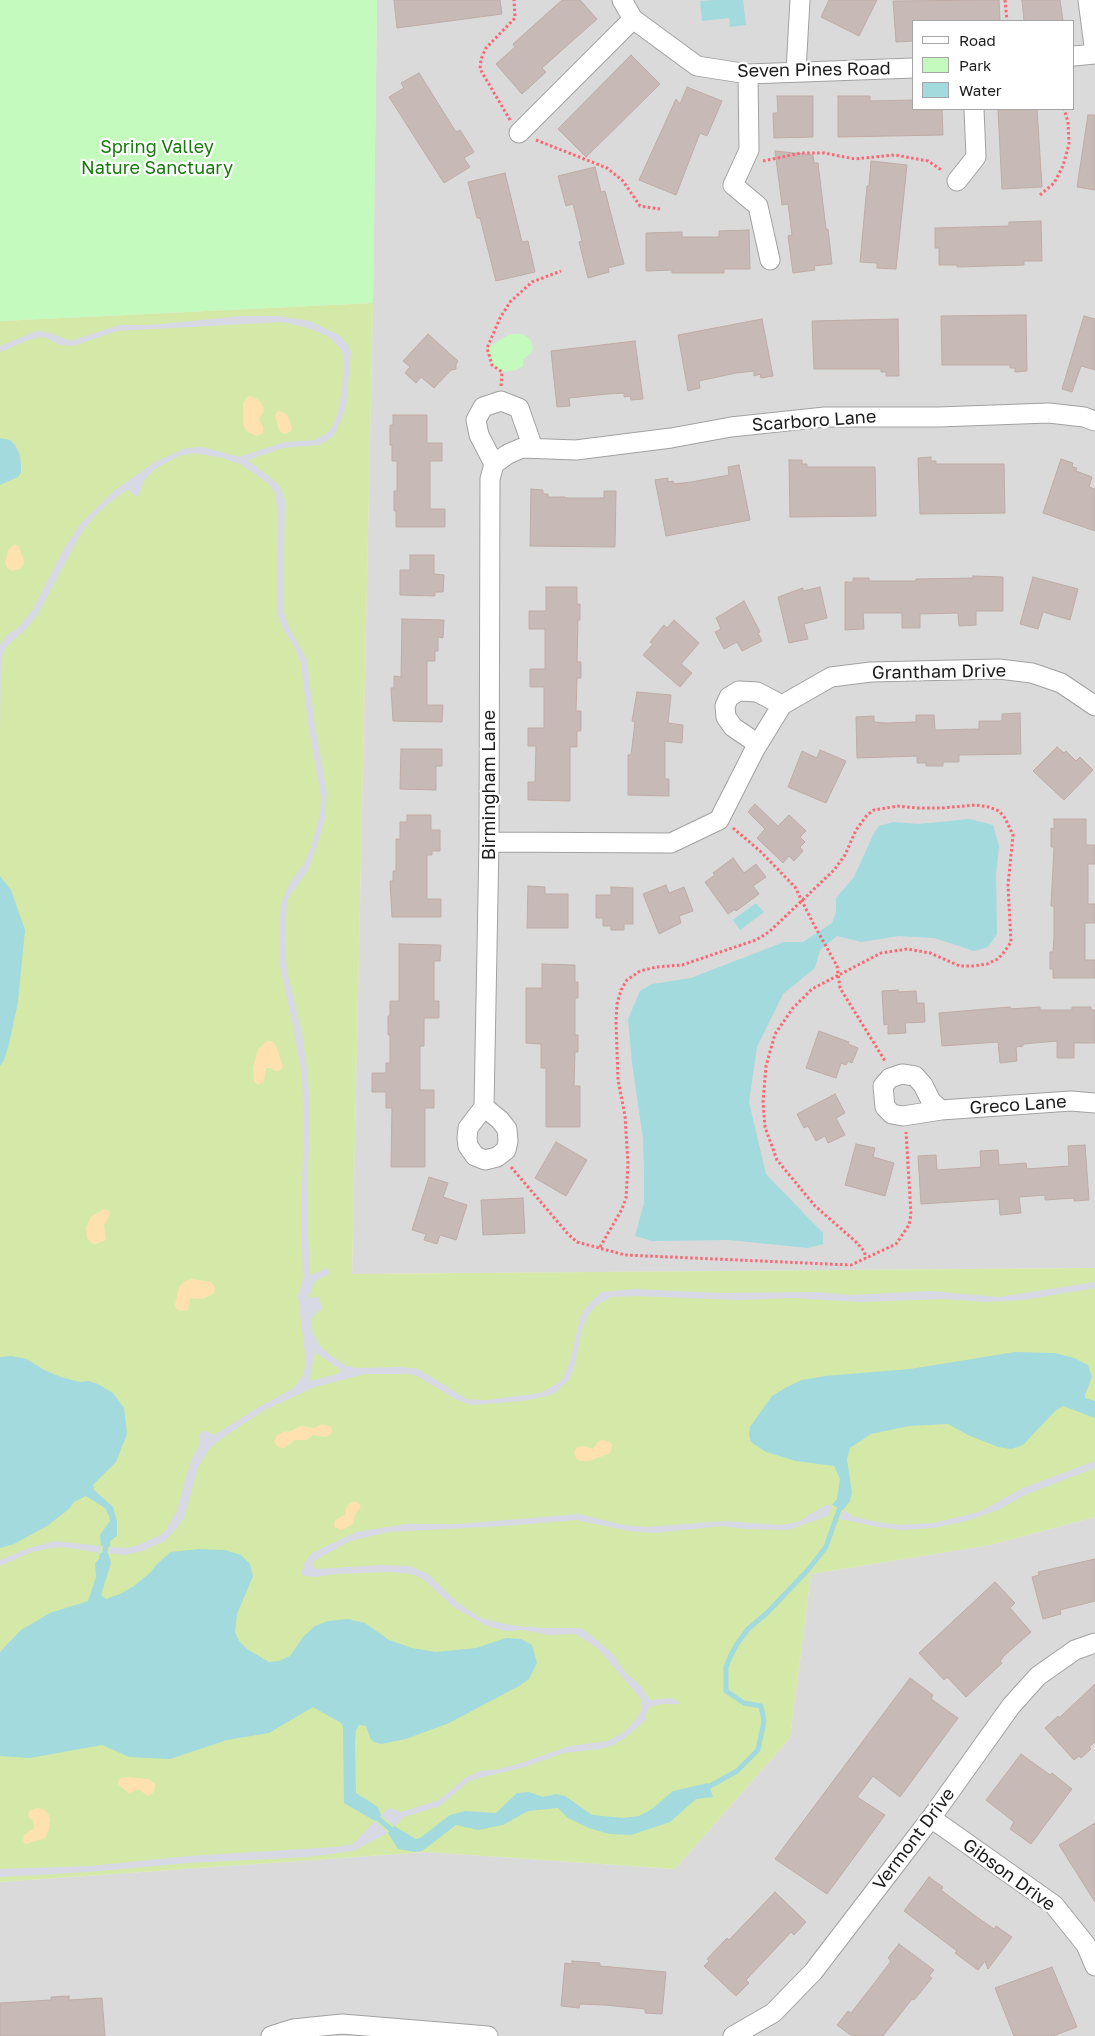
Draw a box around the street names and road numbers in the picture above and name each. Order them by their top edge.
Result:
street label: Seven Pines Road [737,58,891,82]
street label: Scarboro Lane [751,406,877,436]
street label: Grantham Drive [872,660,1006,684]
street label: Birmingham Lane [478,710,500,860]
street label: Greco Lane [969,1091,1067,1119]
street label: Vermont Drive [869,1784,959,1894]
street label: Gibson Drive [959,1834,1059,1916]

